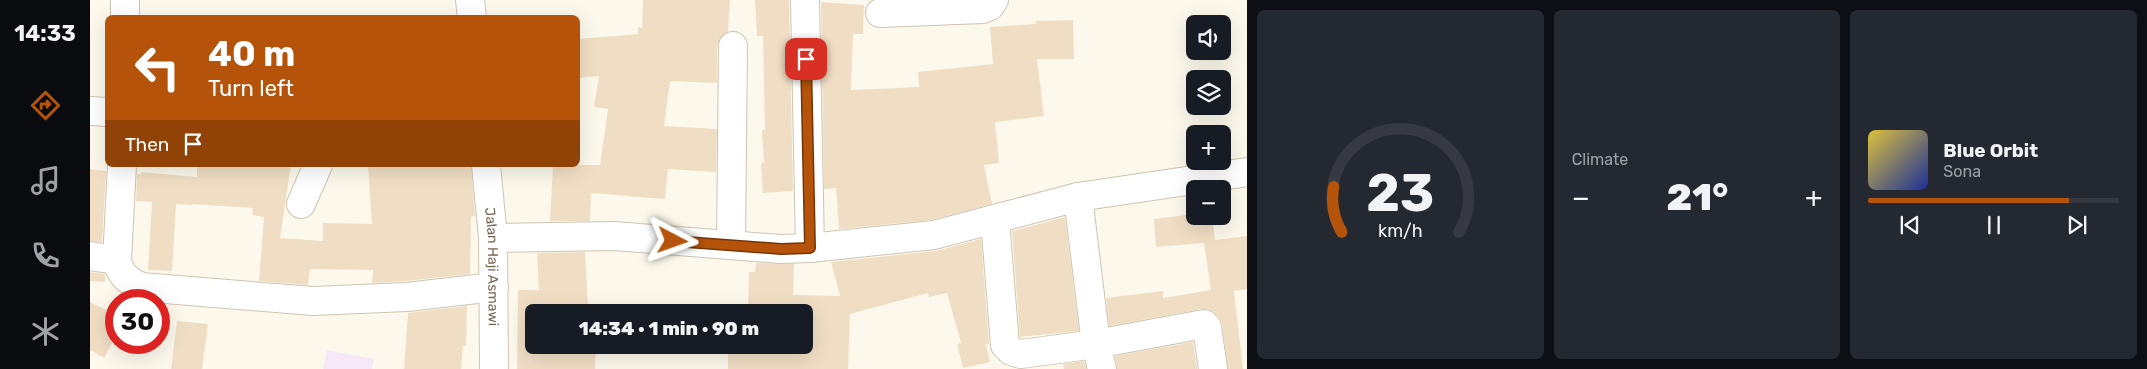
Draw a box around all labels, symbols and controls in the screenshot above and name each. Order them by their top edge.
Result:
map controls [1186,15,1231,225]
button: sound [1186,15,1231,60]
text: 14:33 [14,20,76,47]
text: 40 m [208,33,295,75]
icon: left [125,35,190,100]
pin [785,38,827,80]
icon: arrive [792,45,820,73]
button: layers [1186,70,1231,115]
text: Turn left [208,75,294,102]
icon: directions [28,88,63,123]
button: + [1186,125,1231,170]
icon: arrive [179,130,207,158]
text: Then [125,133,169,156]
text: Blue Orbit [1943,139,2038,162]
text: Climate [1572,150,1628,169]
text: 23 [1366,162,1434,224]
text: Sona [1943,162,1981,181]
icon: music [28,163,63,198]
text: 21° [1667,174,1728,220]
button: − [1186,180,1231,225]
text: − [1572,181,1590,214]
text: + [1805,181,1822,214]
street label: Jalan Haji Asmawi [482,207,502,326]
icon: previous [1896,211,1924,239]
icon: pause [1980,211,2008,239]
icon: next [2063,211,2091,239]
position arrow [646,214,698,266]
text: km/h [1378,220,1423,241]
icon: phone [28,238,63,273]
speed limit sign: 30 [105,289,170,354]
icon: climate [28,314,63,349]
text: 14:34 · 1 min · 90 m [579,317,759,340]

